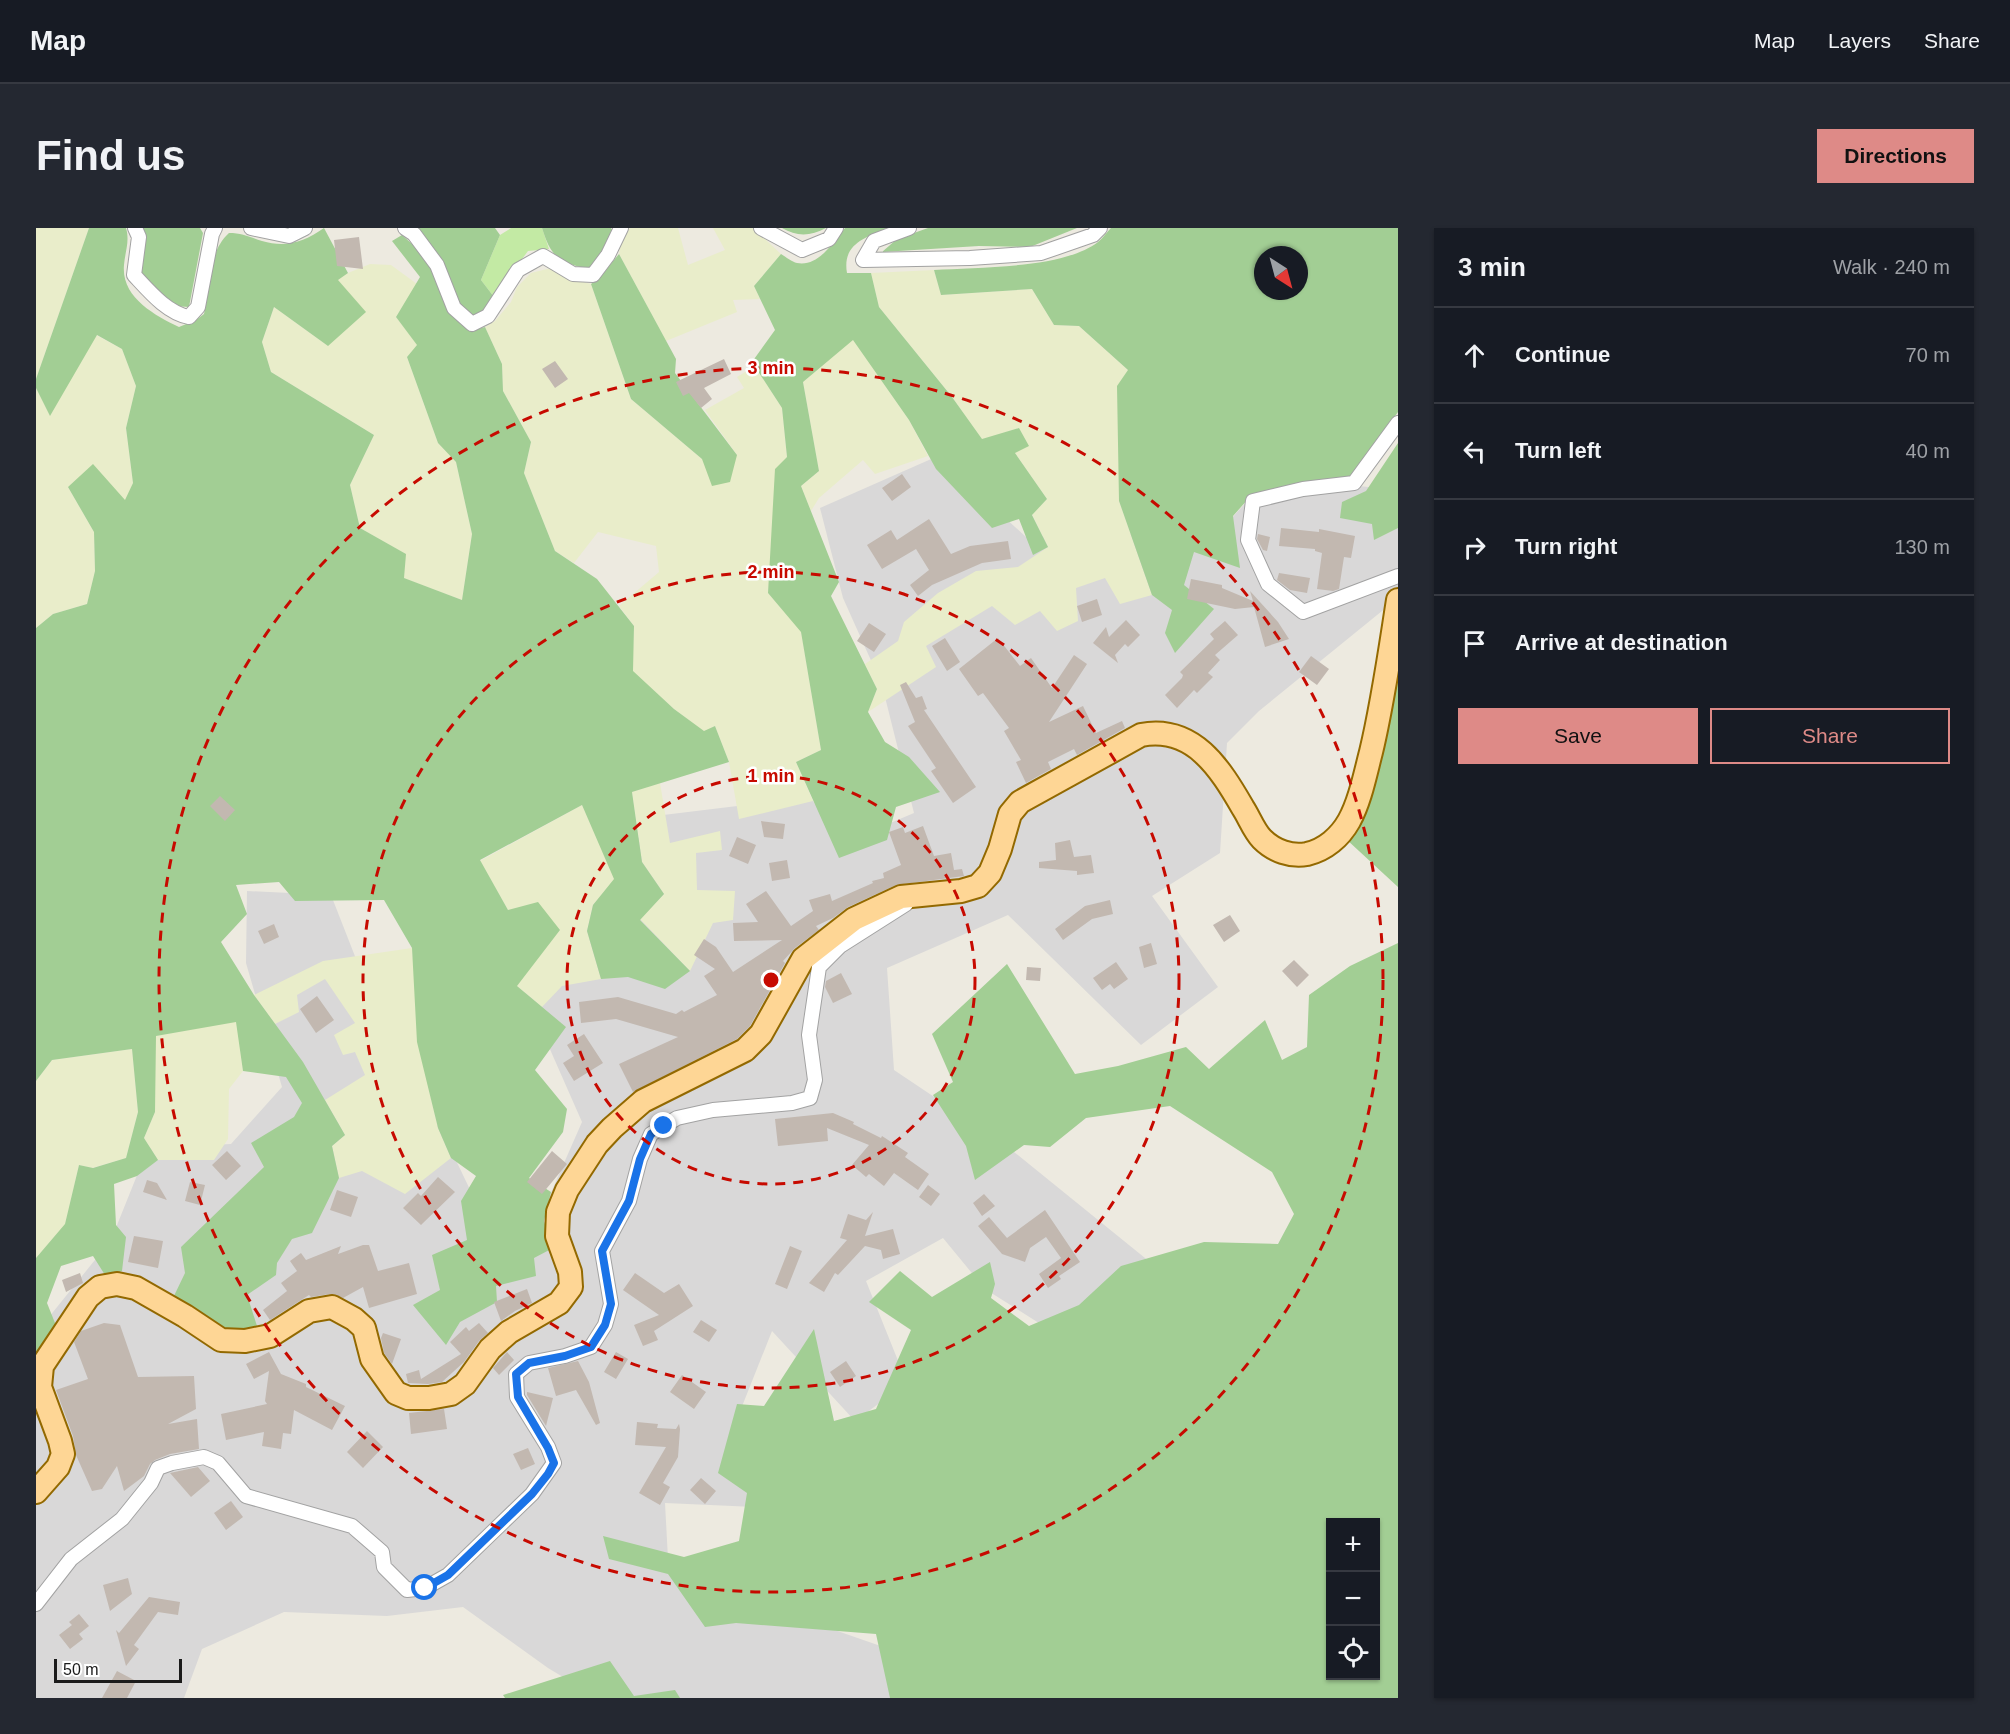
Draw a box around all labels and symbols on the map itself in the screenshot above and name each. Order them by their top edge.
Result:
north arrow [1254,246,1308,300]
text: 3 min [747,358,795,378]
text: 2 min [747,562,795,582]
text: 1 min [747,766,795,786]
centre of rings [761,970,781,990]
route end [650,1112,676,1138]
route start [411,1574,437,1600]
scale bar [54,1656,182,1684]

